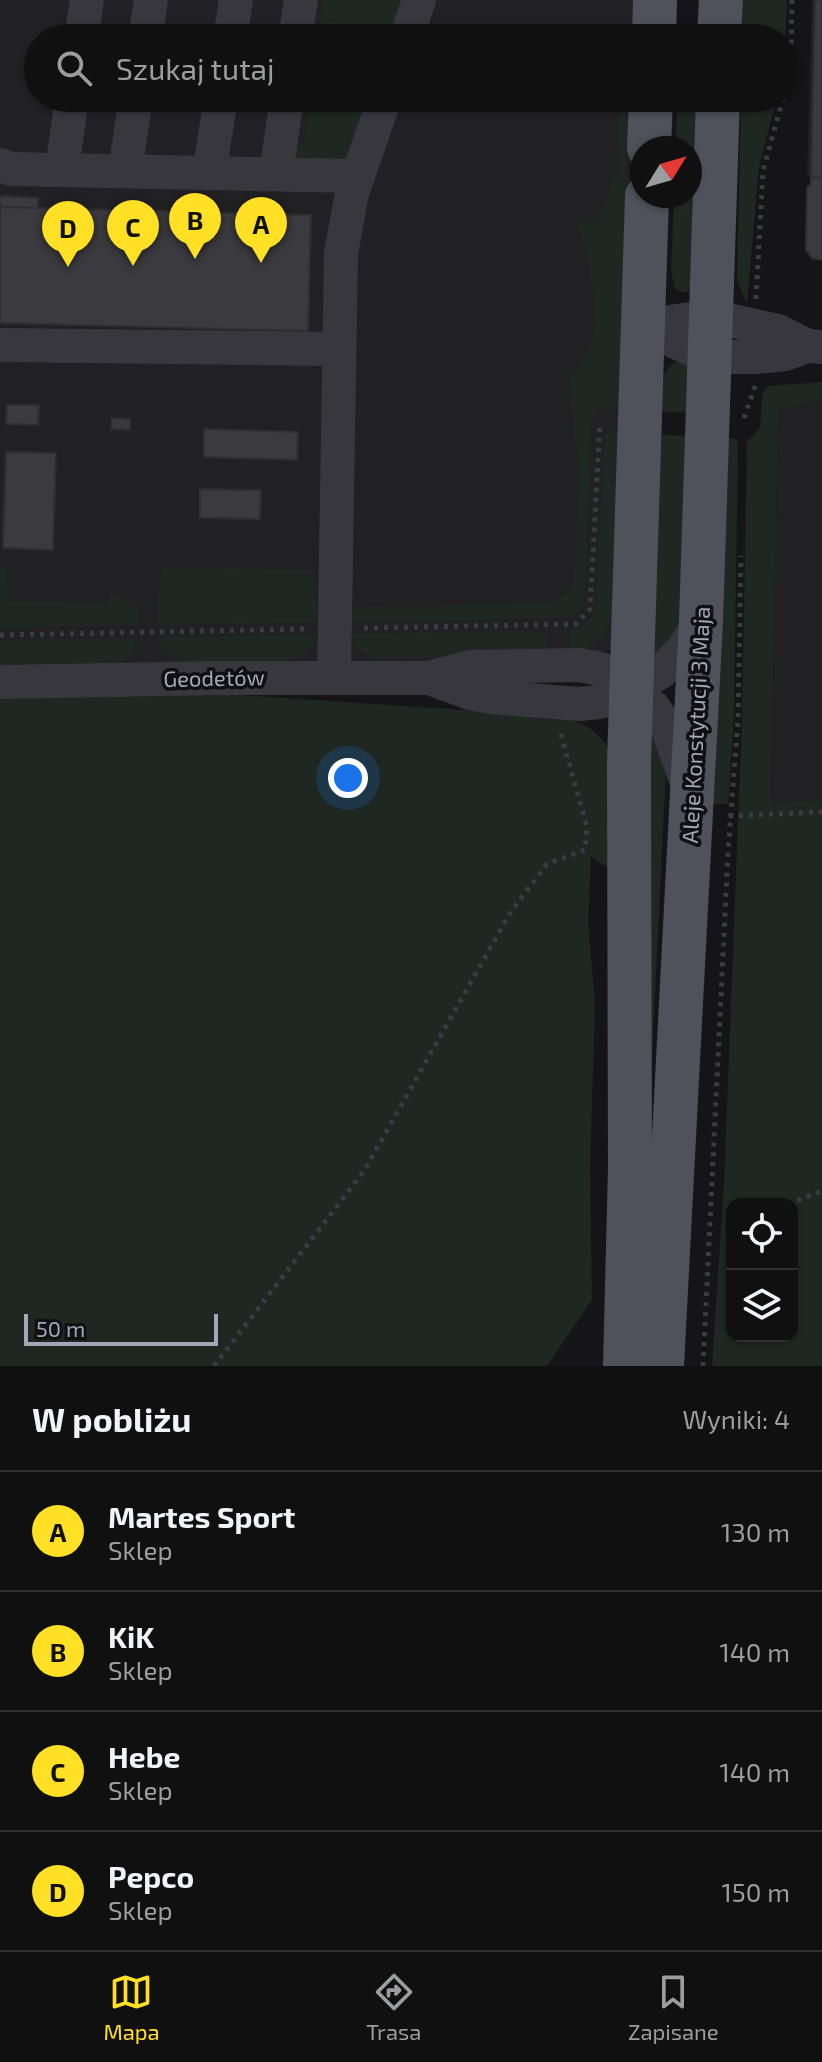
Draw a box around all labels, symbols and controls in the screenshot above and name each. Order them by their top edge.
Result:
search box [24,24,798,112]
icon: search [52,46,96,90]
text: Szukaj tutaj [116,50,275,86]
north arrow [630,136,702,208]
pin: B [169,193,221,259]
pin: A [235,197,287,263]
pin: C [107,200,159,266]
pin: D [42,201,94,267]
street label: Aleje Konstytucji 3 Maja [676,606,715,844]
street label: Geodetów [163,663,265,691]
your location [328,758,368,798]
map controls [726,1198,798,1342]
button: locate [726,1198,798,1270]
button: layers [726,1270,798,1342]
scale bar [24,1310,218,1346]
text: 50 m [36,1315,85,1341]
text: W pobliżu [32,1398,192,1439]
text: Wyniki: 4 [682,1403,790,1434]
text: Martes Sport [108,1498,295,1534]
text: A [50,1516,66,1547]
text: 130 m [721,1516,790,1547]
text: Sklep [108,1534,173,1565]
text: KiK [108,1618,154,1654]
text: B [50,1636,66,1667]
text: 140 m [719,1636,790,1667]
text: Sklep [108,1654,173,1685]
text: Hebe [108,1738,180,1774]
text: C [50,1756,66,1787]
text: 140 m [719,1756,790,1787]
text: Sklep [108,1774,173,1805]
text: Pepco [108,1858,194,1894]
text: D [49,1876,67,1907]
text: 150 m [721,1876,790,1907]
text: Sklep [108,1894,173,1925]
tab: Mapa [103,1970,160,2044]
tab: Trasa [366,1970,421,2044]
tab: Zapisane [628,1970,719,2044]

